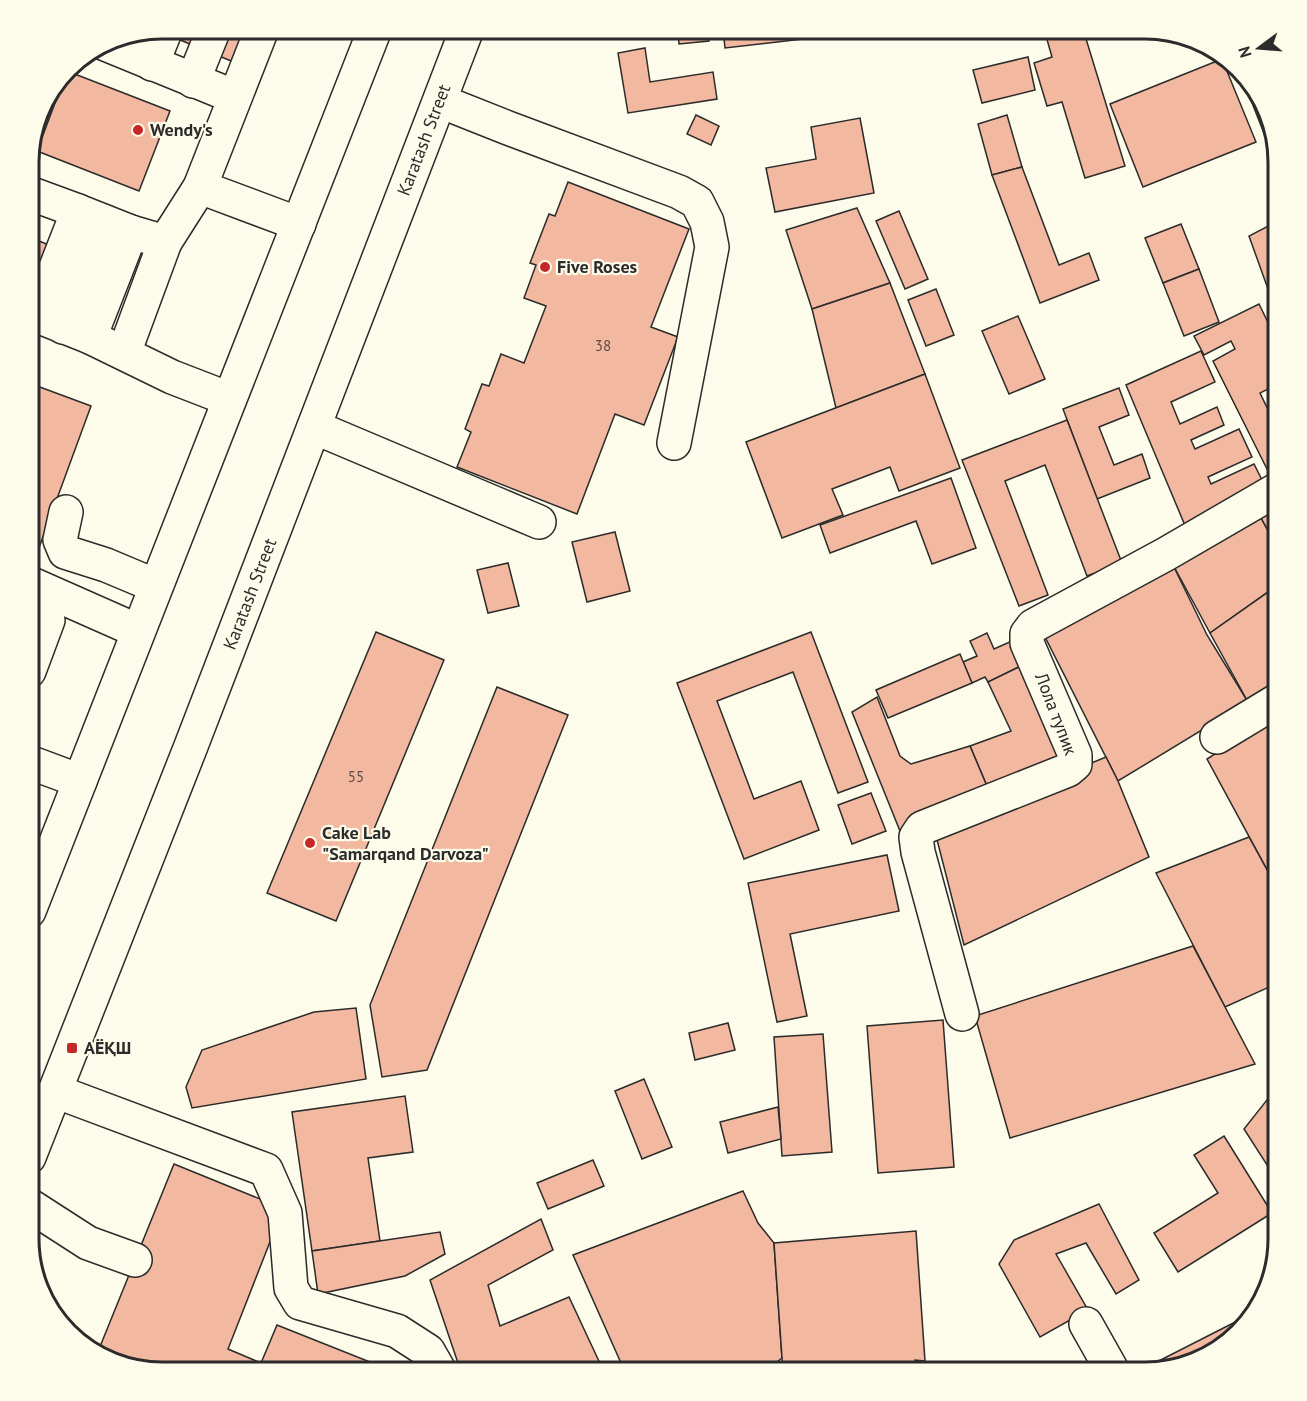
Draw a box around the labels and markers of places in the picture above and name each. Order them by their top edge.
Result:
place label: Wendy's [150,118,213,141]
marker: Wendy's [131,123,145,137]
place label: Five Roses [557,255,638,278]
marker: Five Roses [538,260,552,274]
place label: Cake Lab "Samarqand Darvoza" [322,821,489,865]
marker: Cake Lab "Samarqand Darvoza" [303,836,317,850]
place label: АЁҚШ [84,1036,131,1059]
marker: АЁҚШ [65,1041,79,1055]

